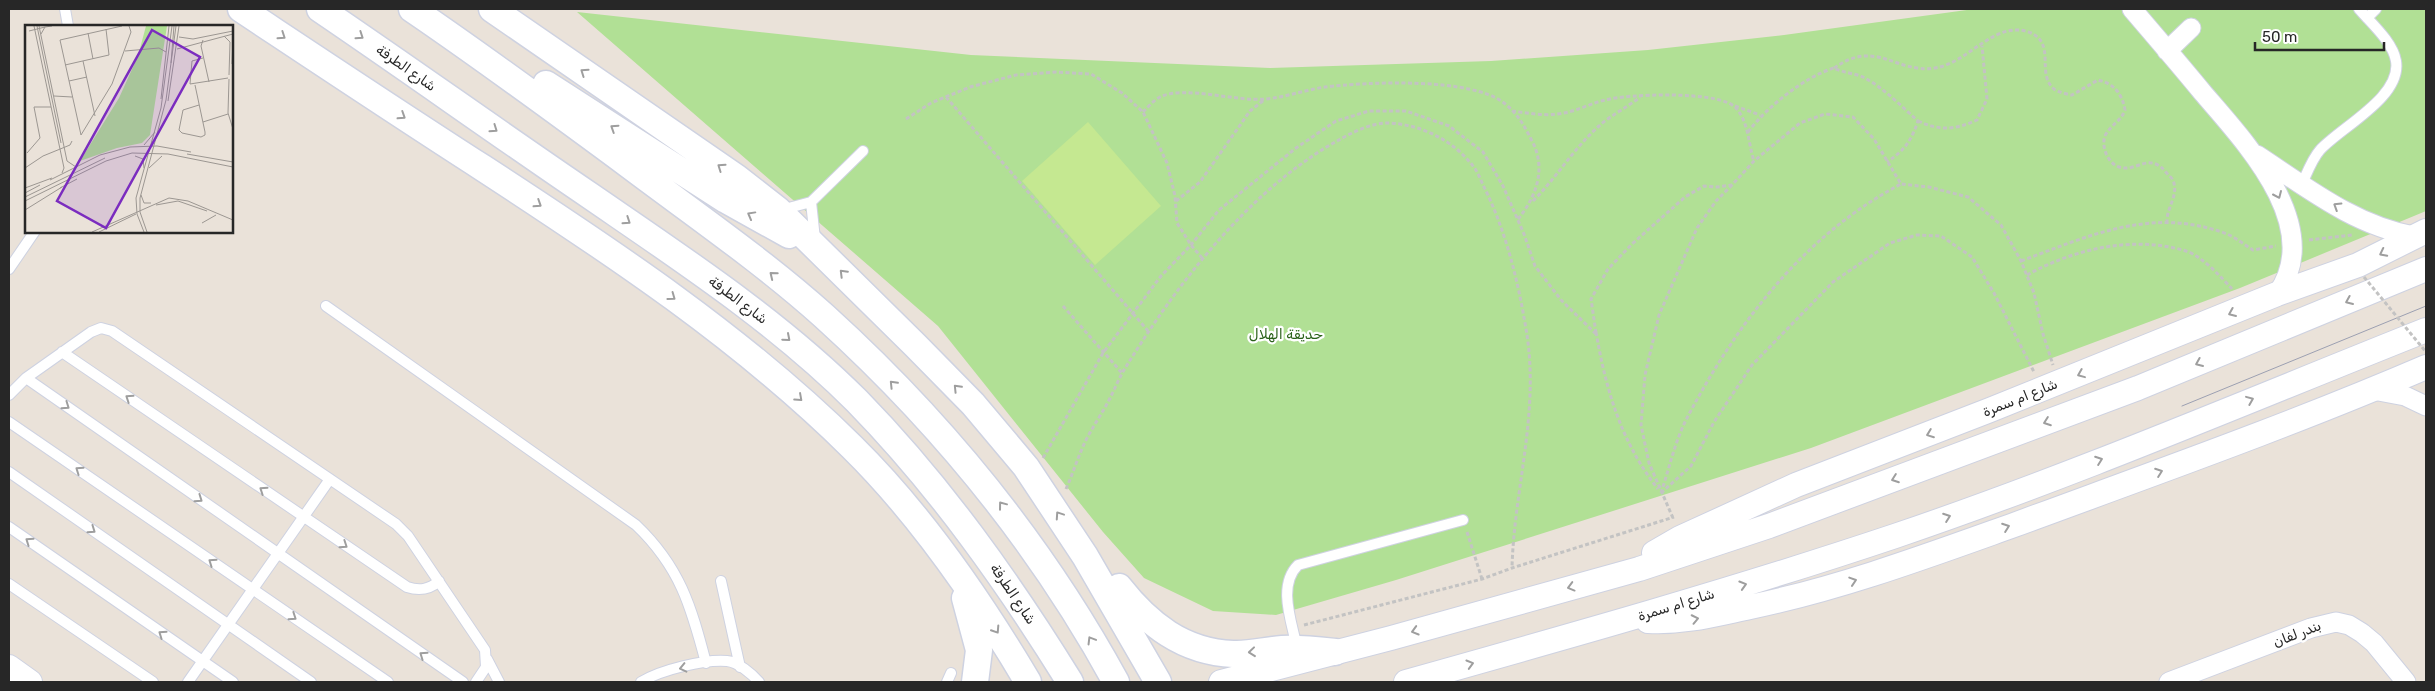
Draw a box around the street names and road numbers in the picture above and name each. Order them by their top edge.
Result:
street label: شارع الطرفة [372,41,439,97]
street label: شارع الطرفة [704,272,771,329]
street label: شارع ام سمرة [1980,375,2061,423]
street label: شارع الطرفة [985,560,1039,629]
street label: شارع ام سمرة [1636,585,1717,627]
street label: بندر لفان [2271,617,2323,651]

